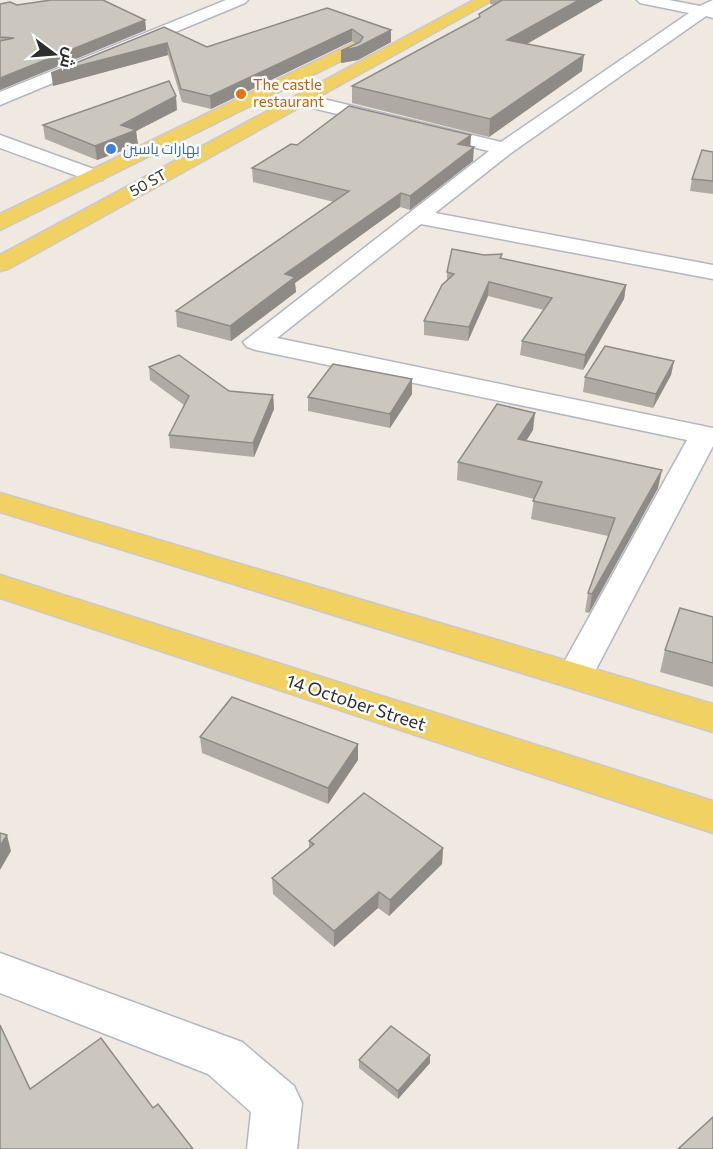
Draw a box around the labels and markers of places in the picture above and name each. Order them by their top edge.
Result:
place label: The castle restaurant [253,75,324,110]
marker: The castle restaurant [234,87,248,101]
place label: بهارات ياسين [123,139,200,159]
marker: بهارات ياسين [104,142,118,156]

